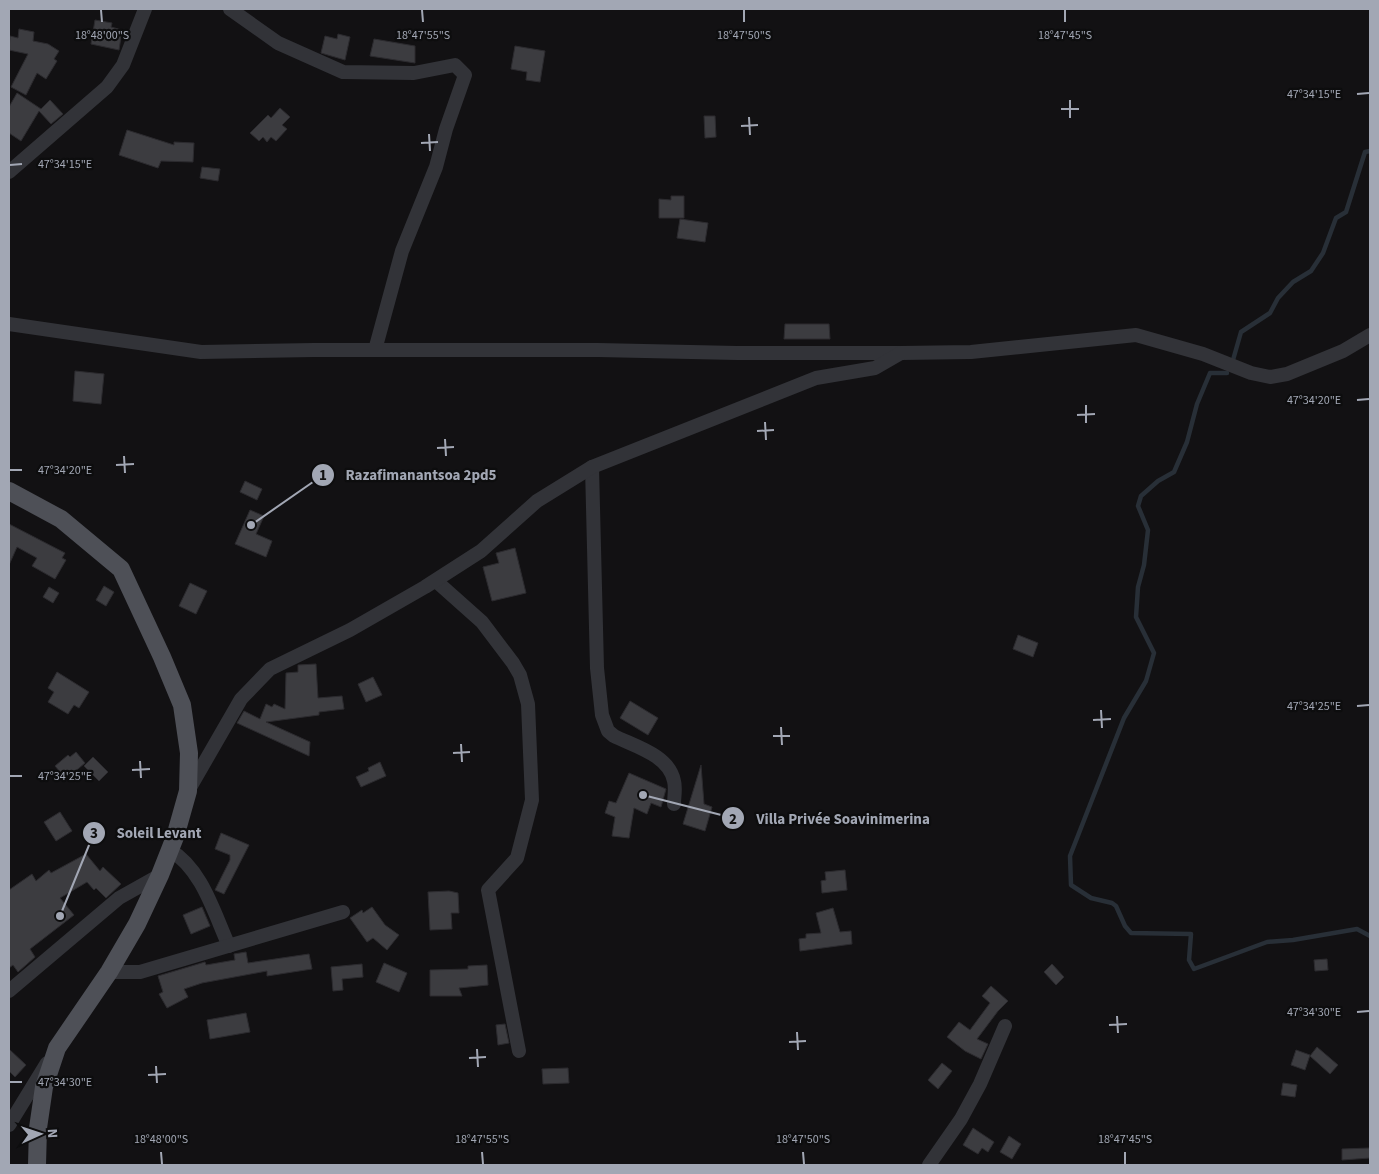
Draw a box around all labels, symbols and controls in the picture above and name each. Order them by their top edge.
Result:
text: 18°48'00"S [75,27,129,44]
text: 18°47'55"S [396,27,450,44]
text: 18°47'50"S [717,27,771,44]
text: 18°47'45"S [1038,27,1092,44]
text: 47°34'15"E [1287,86,1341,103]
text: 47°34'15"E [38,156,92,173]
text: 47°34'20"E [1287,392,1341,409]
callout: Razafimanantsoa 2pd5 [310,460,506,490]
text: 47°34'20"E [38,462,92,479]
text: 1 [319,465,327,486]
text: Razafimanantsoa 2pd5 [346,465,497,486]
text: 47°34'25"E [1287,698,1341,715]
text: 47°34'25"E [38,768,92,785]
callout: Villa Privée Soavinimerina [721,803,940,833]
text: 2 [729,809,737,830]
text: Villa Privée Soavinimerina [755,809,930,830]
callout: Soleil Levant [81,818,211,848]
text: 3 [90,823,98,844]
text: Soleil Levant [116,823,202,844]
text: 47°34'30"E [1287,1004,1341,1021]
text: 47°34'30"E [38,1074,92,1091]
north arrow [15,1109,65,1159]
text: N [42,1128,62,1139]
text: 18°48'00"S [134,1131,188,1148]
text: 18°47'55"S [455,1131,509,1148]
text: 18°47'50"S [776,1131,830,1148]
text: 18°47'45"S [1098,1131,1152,1148]

